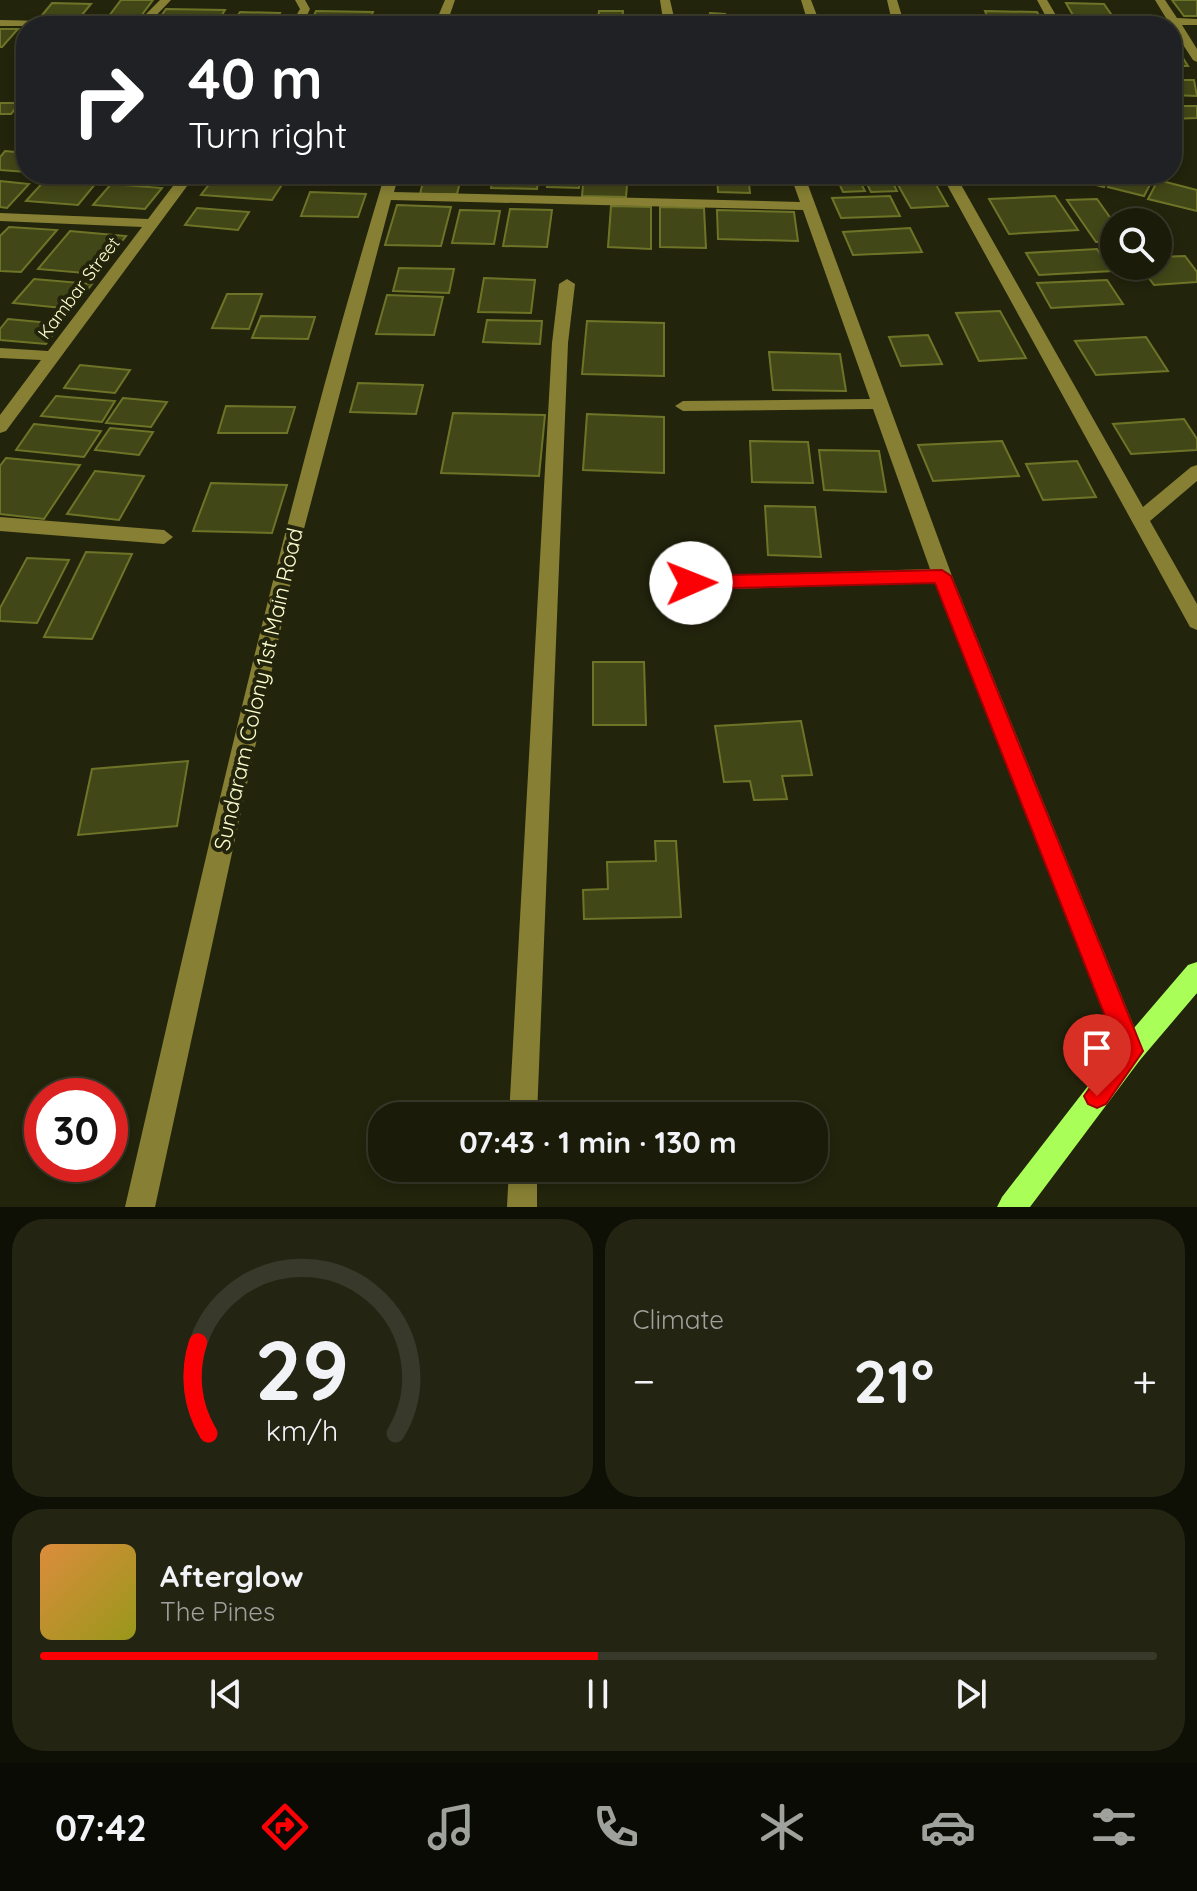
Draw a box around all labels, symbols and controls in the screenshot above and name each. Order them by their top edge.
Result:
text: 40 m [188,43,323,113]
icon: right [56,48,160,152]
text: Turn right [188,112,347,157]
map controls [1100,208,1172,280]
button: search [1100,208,1172,280]
street label: Kambar Street [33,232,125,343]
street label: Sundaram Colony 1st Main Road [207,525,309,853]
position arrow [649,541,733,625]
pin [1063,1014,1131,1096]
icon: arrive [1075,1026,1119,1070]
speed limit sign: 30 [24,1078,128,1182]
text: 07:43 · 1 min · 130 m [459,1123,737,1161]
text: Climate [633,1303,724,1336]
text: 29 [255,1317,350,1421]
text: 21° [853,1343,934,1418]
text: − [633,1353,655,1408]
text: + [1132,1353,1157,1408]
text: km/h [266,1412,339,1448]
text: Afterglow [160,1557,303,1595]
text: The Pines [160,1595,275,1628]
icon: previous [204,1672,248,1716]
icon: pause [576,1672,620,1716]
icon: next [949,1672,993,1716]
icon: directions [257,1799,313,1855]
icon: music [423,1799,479,1855]
icon: phone [588,1799,644,1855]
icon: climate [754,1799,810,1855]
icon: car [920,1799,976,1855]
icon: filters [1086,1799,1142,1855]
text: 07:42 [55,1805,147,1850]

